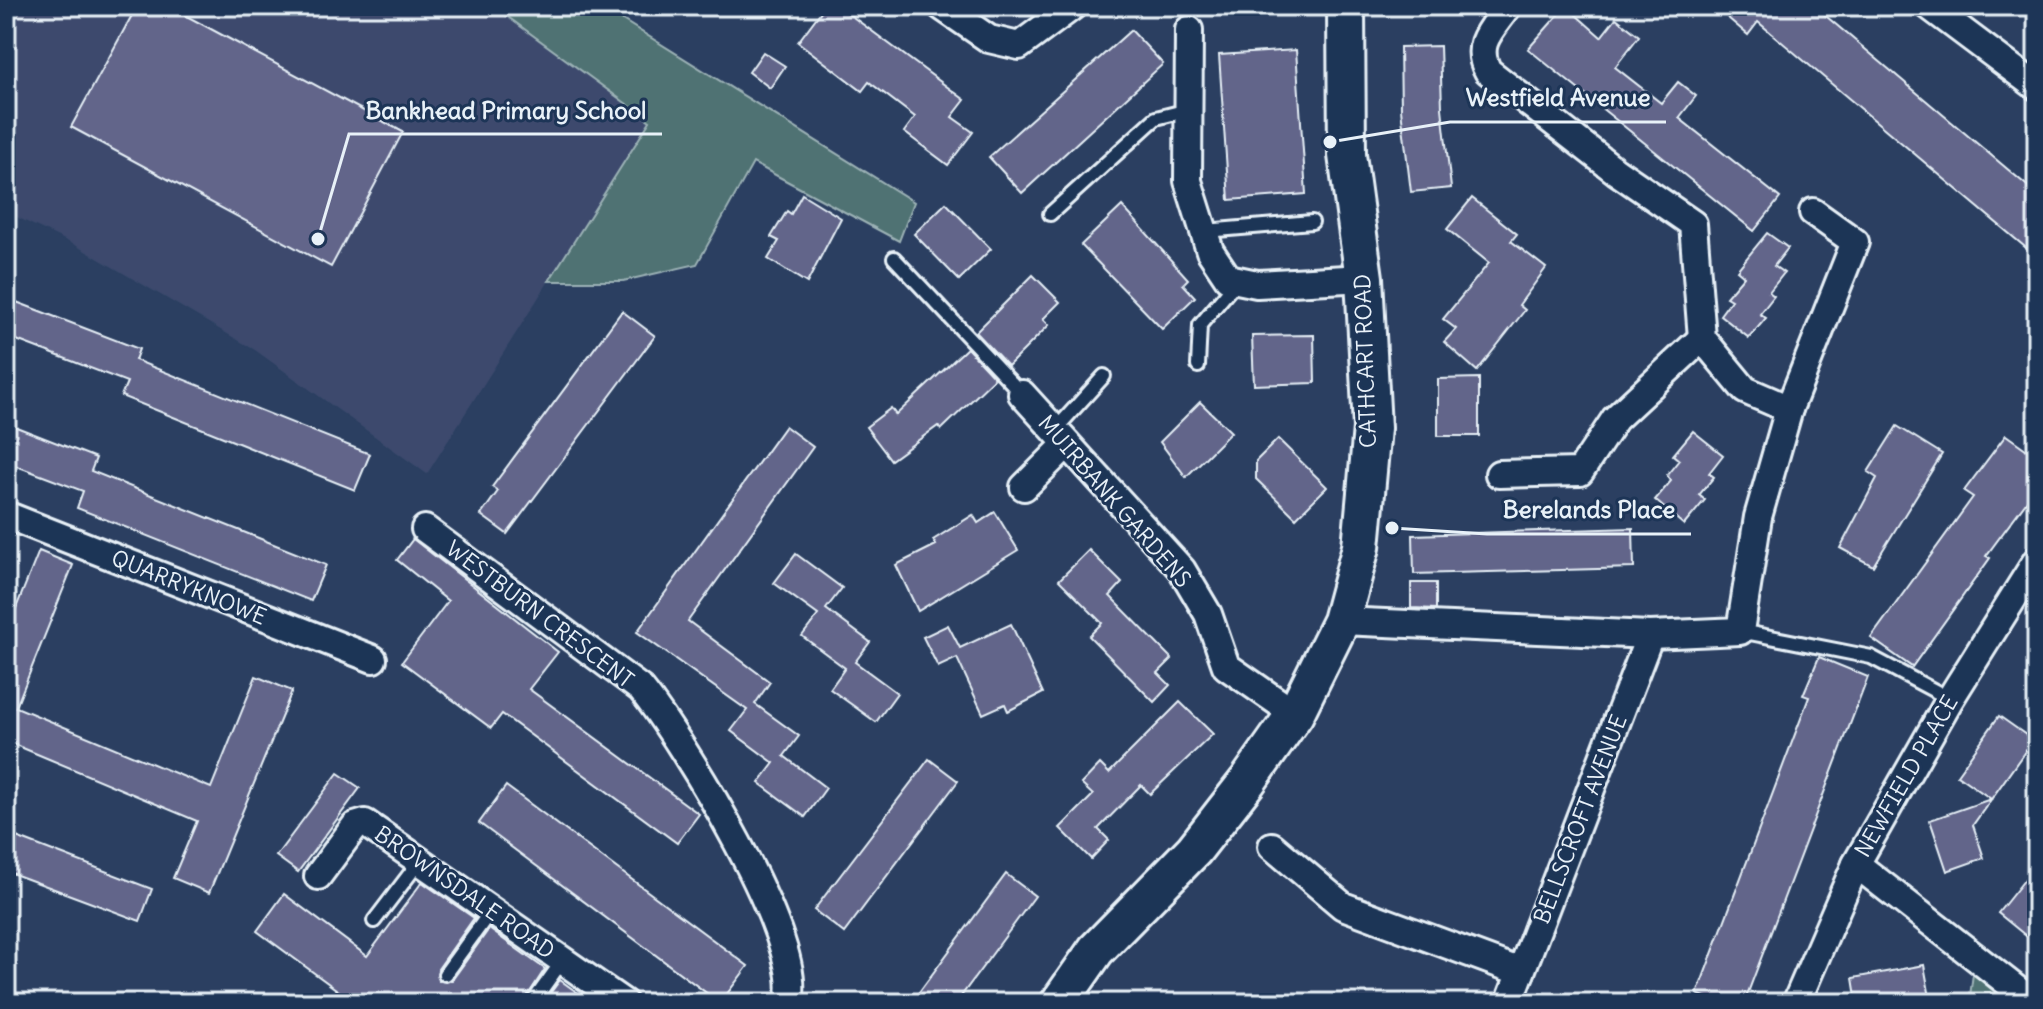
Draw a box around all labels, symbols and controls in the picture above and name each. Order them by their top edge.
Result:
callout: Westfield Avenue [1450,74,1666,122]
text: Westfield Avenue [1466,82,1650,112]
callout: Bankhead Primary School [349,86,662,134]
text: Bankhead Primary School [365,95,647,125]
street label: CATHCART ROAD [1348,273,1382,449]
street label: MUIRBANK GARDENS [1033,409,1197,593]
callout: Berelands Place [1487,486,1691,534]
text: Berelands Place [1503,494,1675,524]
street label: WESTBURN CRESCENT [441,534,639,694]
street label: QUARRYKNOWE [108,543,270,631]
street label: NEWFIELD PLACE [1848,690,1964,862]
street label: BELLSCROFT AVENUE [1527,711,1633,927]
street label: BROWNSDALE ROAD [370,819,560,965]

